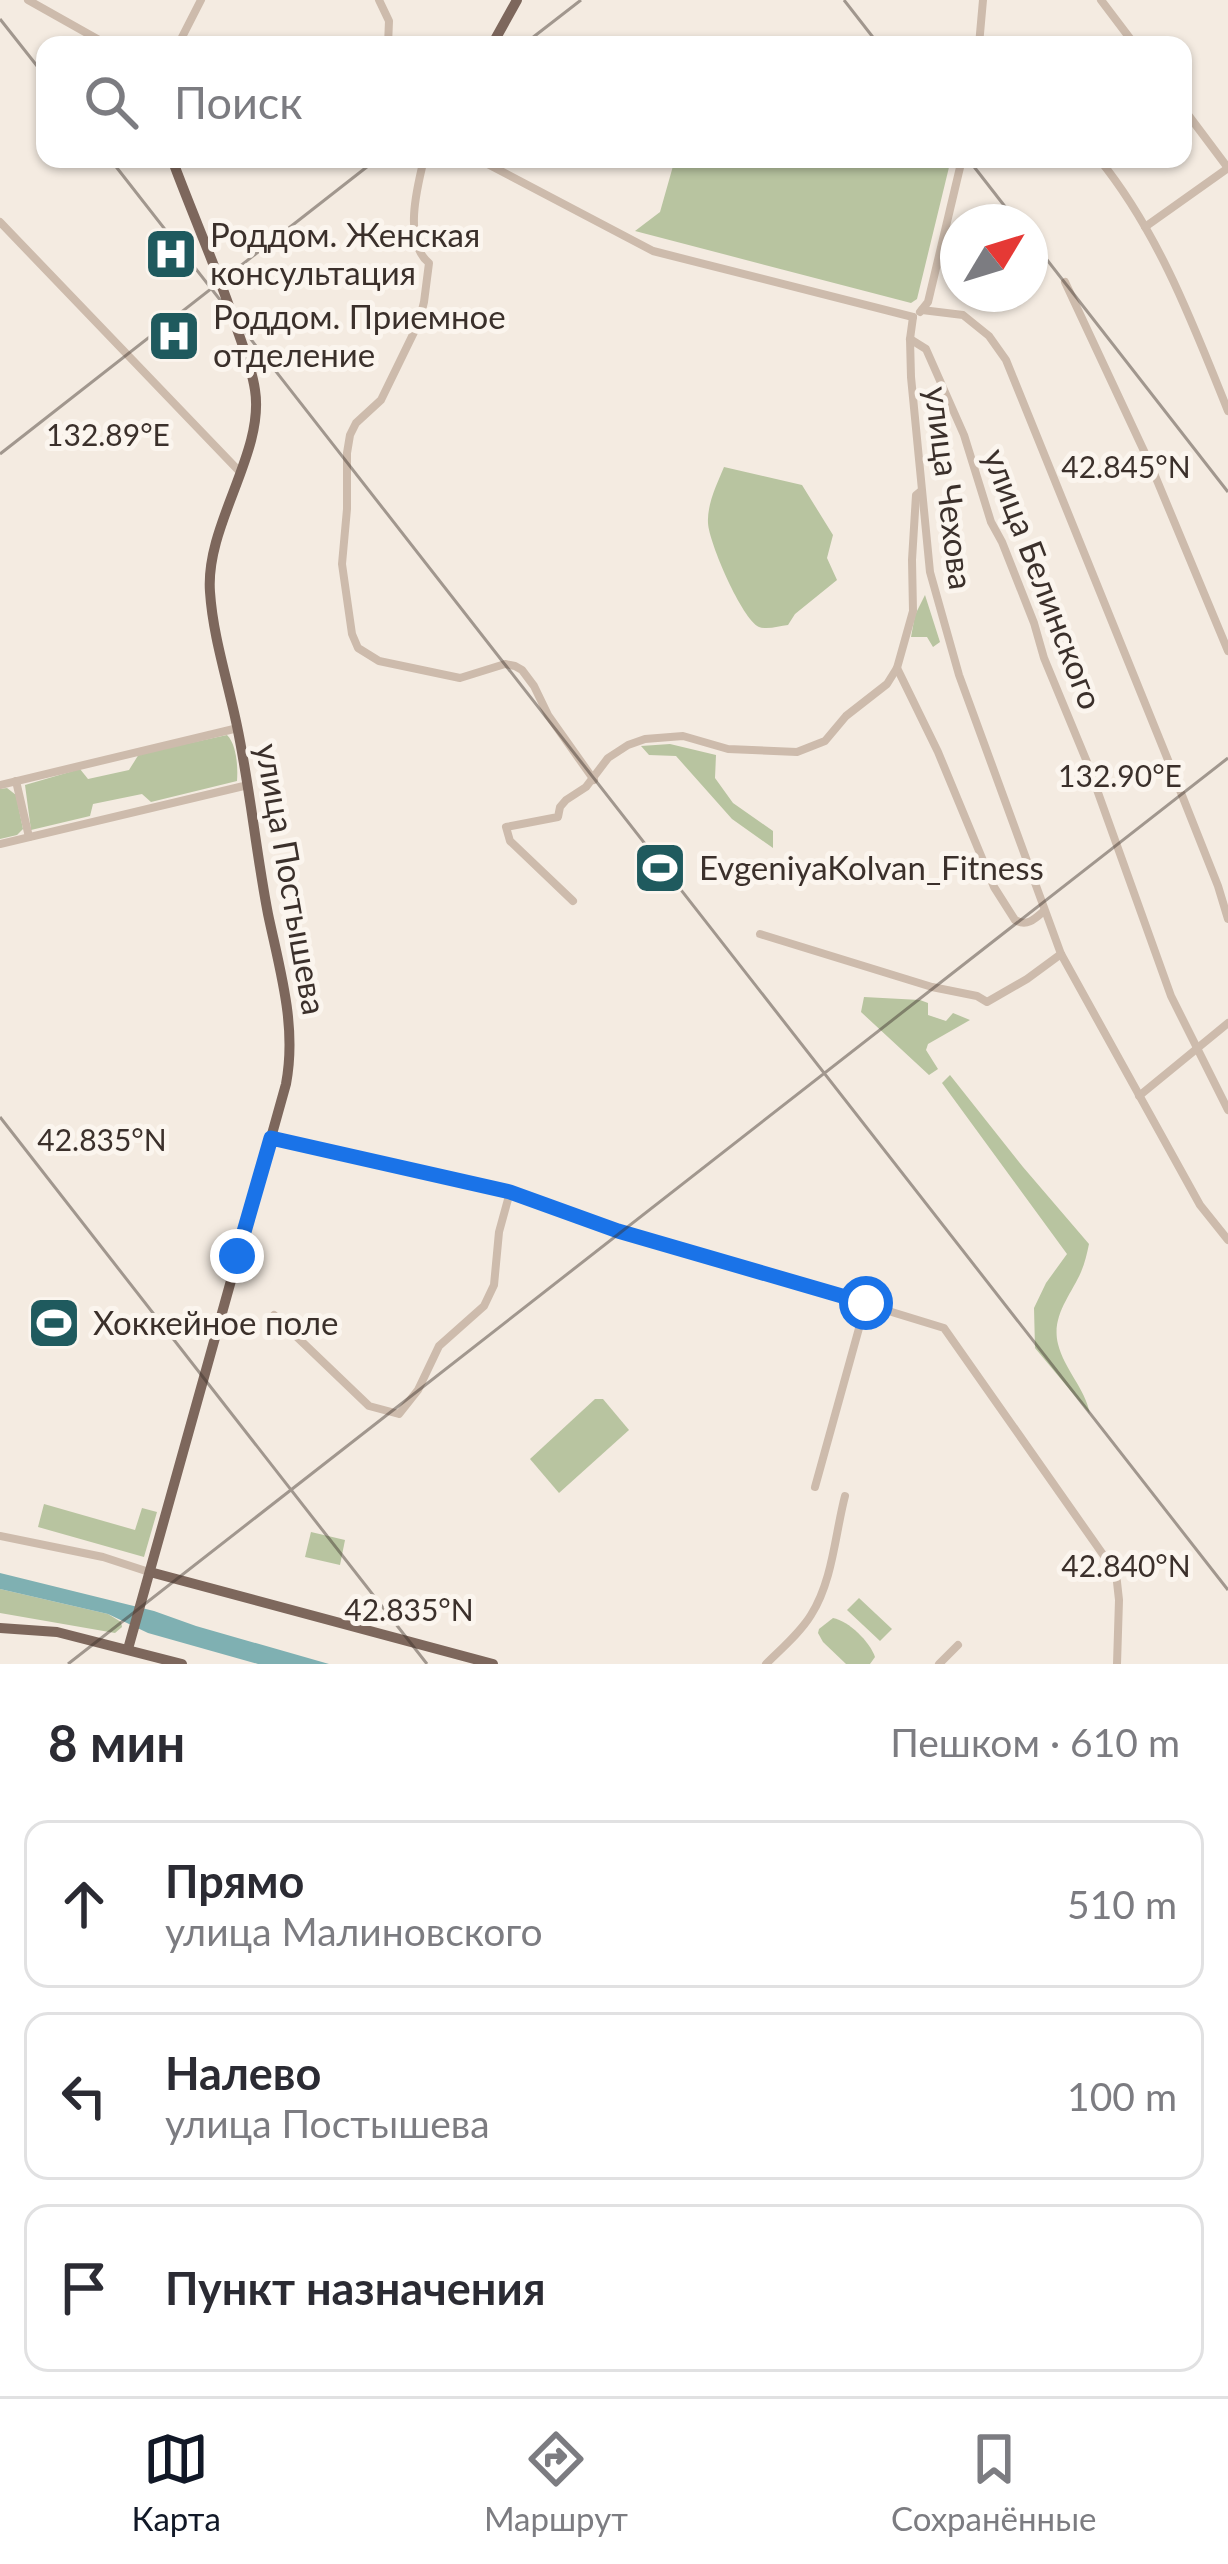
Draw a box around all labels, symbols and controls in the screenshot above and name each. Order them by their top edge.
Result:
search box [36,36,1192,168]
icon: search [78,69,144,135]
text: Поиск [174,75,303,129]
north arrow [940,204,1048,312]
place label: Роддом. Женская консультация [210,214,480,292]
hospital icon: Роддом. Женская консультация [143,226,199,282]
place label: Роддом. Приемное отделение [213,296,506,374]
hospital icon: Роддом. Приемное отделение [146,308,202,364]
street label: улица Чехова [918,384,982,592]
text: 132.89°E [46,416,170,452]
street label: улица Белинского [976,443,1112,715]
text: 42.845°N [1061,448,1191,484]
street label: улица Постышева [248,740,336,1018]
text: 132.90°E [1058,757,1182,793]
sports icon: EvgeniyaKolvan_Fitness [632,840,688,896]
place label: EvgeniyaKolvan_Fitness [699,847,1044,887]
text: 42.835°N [37,1121,167,1157]
route end [210,1229,264,1283]
route start [839,1276,893,1330]
sports icon: Хоккейное поле [26,1295,82,1351]
place label: Хоккейное поле [93,1302,338,1342]
text: 42.840°N [1061,1547,1191,1583]
text: 42.835°N [344,1591,474,1627]
text: 8 мин [48,1712,185,1773]
text: Пешком · 610 m [890,1719,1180,1765]
text: Прямо [165,1854,304,1908]
icon: ahead [51,1871,117,1937]
text: 510 m [1067,1881,1177,1927]
text: улица Малиновского [165,1908,543,1954]
text: Налево [165,2046,321,2100]
icon: left [51,2063,117,2129]
text: 100 m [1067,2073,1177,2119]
text: улица Постышева [165,2100,490,2146]
icon: arrive [51,2255,117,2321]
text: Пункт назначения [165,2261,546,2315]
tab: Карта [132,2426,221,2538]
tab: Маршрут [484,2426,628,2538]
tab: Сохранённые [891,2426,1096,2538]

